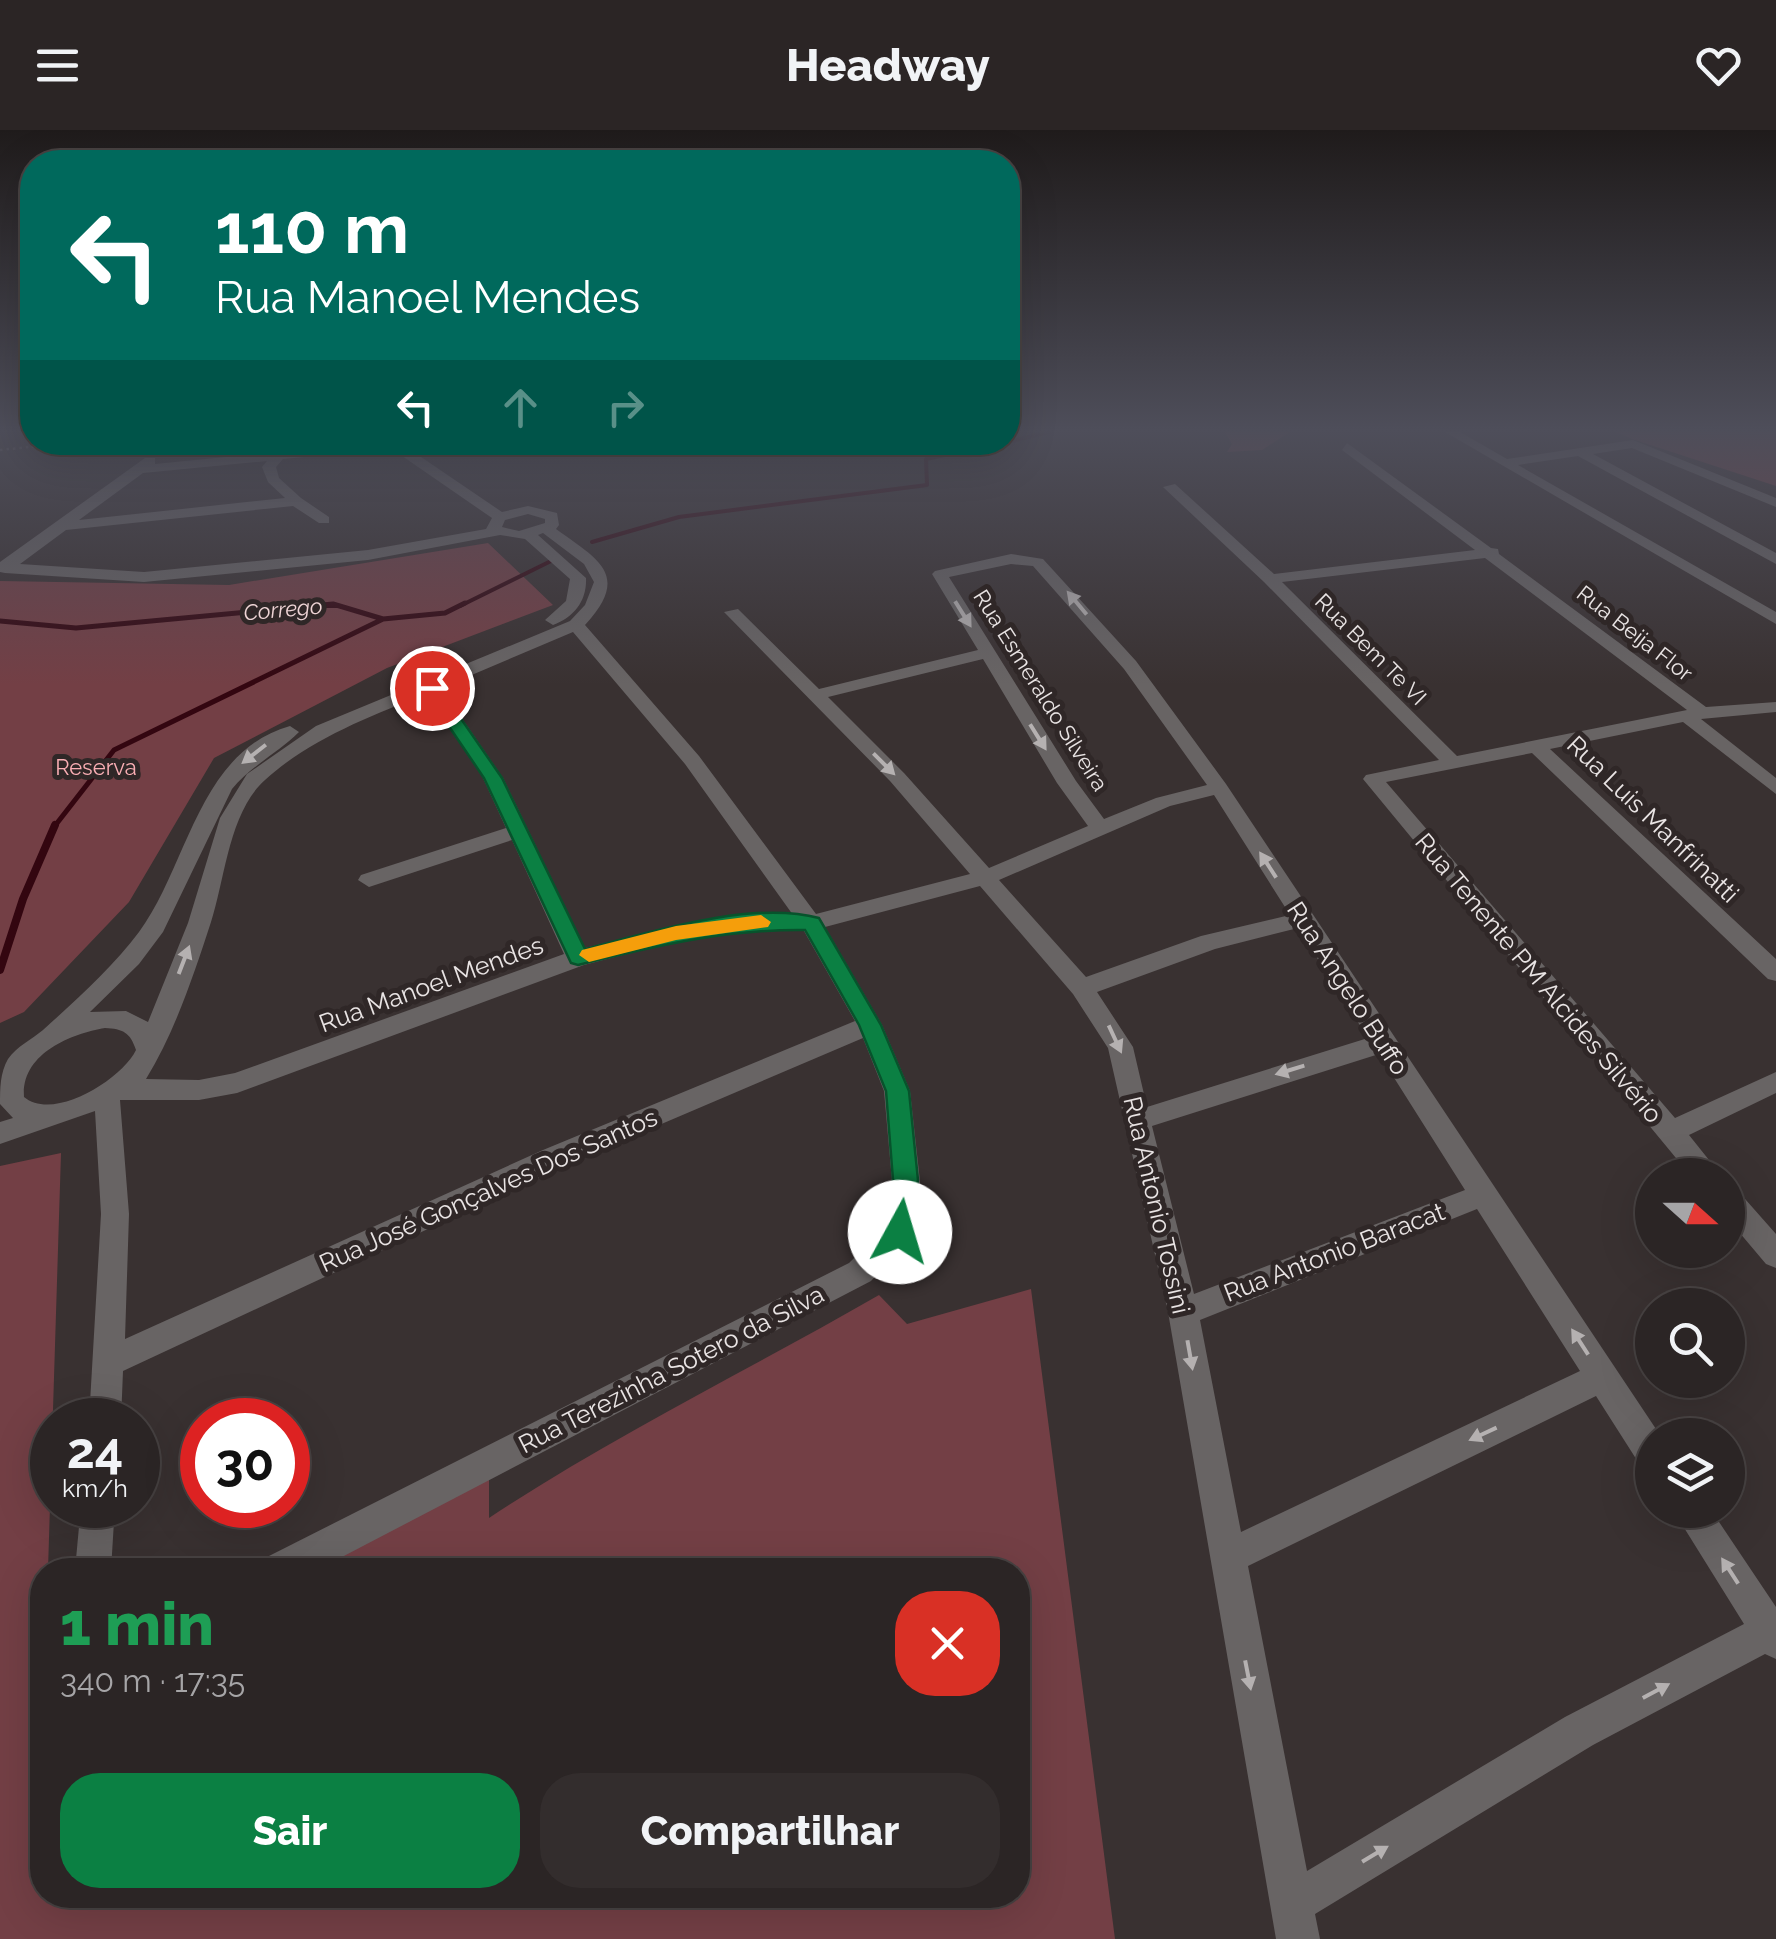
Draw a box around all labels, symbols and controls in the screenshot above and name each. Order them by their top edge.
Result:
icon: menu [30,38,85,93]
icon: heart [1691,38,1746,93]
text: Headway [786,39,990,92]
text: 110 m [215,187,409,269]
icon: left [50,190,180,320]
text: Rua Manoel Mendes [215,271,640,324]
icon: left [388,380,443,435]
icon: ahead [493,380,548,435]
icon: right [598,380,653,435]
street label: Rua Beija Flor [1572,580,1698,686]
street label: Rua Esmeraldo Silveira [968,585,1114,795]
street label: Rua Bem Te VI [1310,588,1432,710]
one-way arrow [1066,591,1088,616]
water label: Corrego [242,593,324,625]
one-way arrow [954,600,971,628]
pin [390,646,475,731]
icon: arrive [405,661,460,716]
one-way arrow [1028,723,1047,750]
street label: Rua Luis Manfrinatti [1561,729,1745,909]
one-way arrow [242,743,267,764]
one-way arrow [872,752,895,776]
park label: Reserva [55,754,137,780]
street label: Rua Tenente PM Alcides Silvério [1409,827,1669,1129]
one-way arrow [1260,851,1278,879]
street label: Rua Angelo Buffo [1281,896,1415,1080]
street label: Rua Manoel Mendes [315,930,547,1038]
one-way arrow [177,944,193,974]
one-way arrow [1106,1025,1123,1054]
one-way arrow [1274,1063,1305,1078]
street label: Rua Antonio Tossini [1117,1093,1197,1317]
street label: Rua José Gonçalves Dos Santos [314,1102,662,1278]
north arrow [1635,1158,1745,1268]
map controls [1635,1158,1745,1528]
position arrow [848,1180,952,1284]
street label: Rua Antonio Baracat [1219,1196,1449,1308]
street label: Rua Terezinha Sotero da Silva [513,1279,829,1459]
button: search [1635,1288,1745,1398]
one-way arrow [1571,1328,1589,1356]
one-way arrow [1183,1339,1198,1371]
speed limit sign: 30 [180,1398,310,1528]
button: layers [1635,1418,1745,1528]
text: 24 [67,1421,123,1480]
one-way arrow [1468,1425,1497,1442]
text: km/h [62,1473,128,1503]
one-way arrow [1722,1557,1740,1584]
text: 1 min [60,1589,214,1659]
button: close [895,1591,1000,1696]
one-way arrow [1241,1659,1256,1691]
text: 340 m · 17:35 [60,1662,245,1699]
one-way arrow [1642,1683,1671,1700]
button: Sair [60,1773,520,1888]
button: Compartilhar [540,1773,1000,1888]
one-way arrow [1361,1846,1389,1863]

